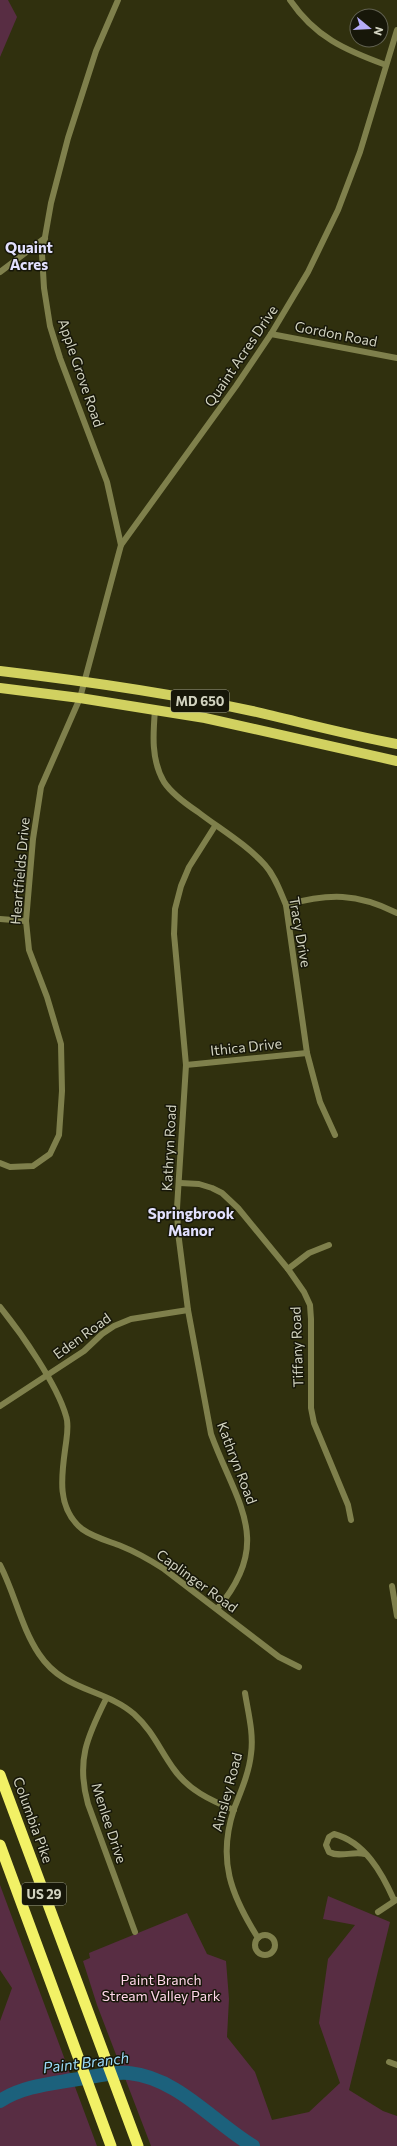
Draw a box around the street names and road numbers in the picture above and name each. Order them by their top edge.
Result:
street label: Quaint Acres Drive [200,302,281,410]
street label: Apple Grove Road [55,317,108,429]
street label: Gordon Road [293,317,379,350]
road number: MD 650 [171,690,229,712]
street label: Heartfields Drive [6,817,33,925]
street label: Tracy Drive [286,895,315,968]
street label: Ithica Drive [209,1034,283,1059]
street label: Kathryn Road [158,1104,179,1192]
street label: Tiffany Road [287,1306,306,1388]
street label: Eden Road [50,1309,114,1362]
street label: Kathryn Road [214,1419,261,1506]
street label: Caplinger Road [153,1545,241,1616]
street label: Ainsley Road [208,1751,245,1833]
street label: Columbia Pike [10,1774,57,1865]
street label: Menlee Drive [88,1780,130,1865]
road number: US 29 [22,1883,66,1905]

